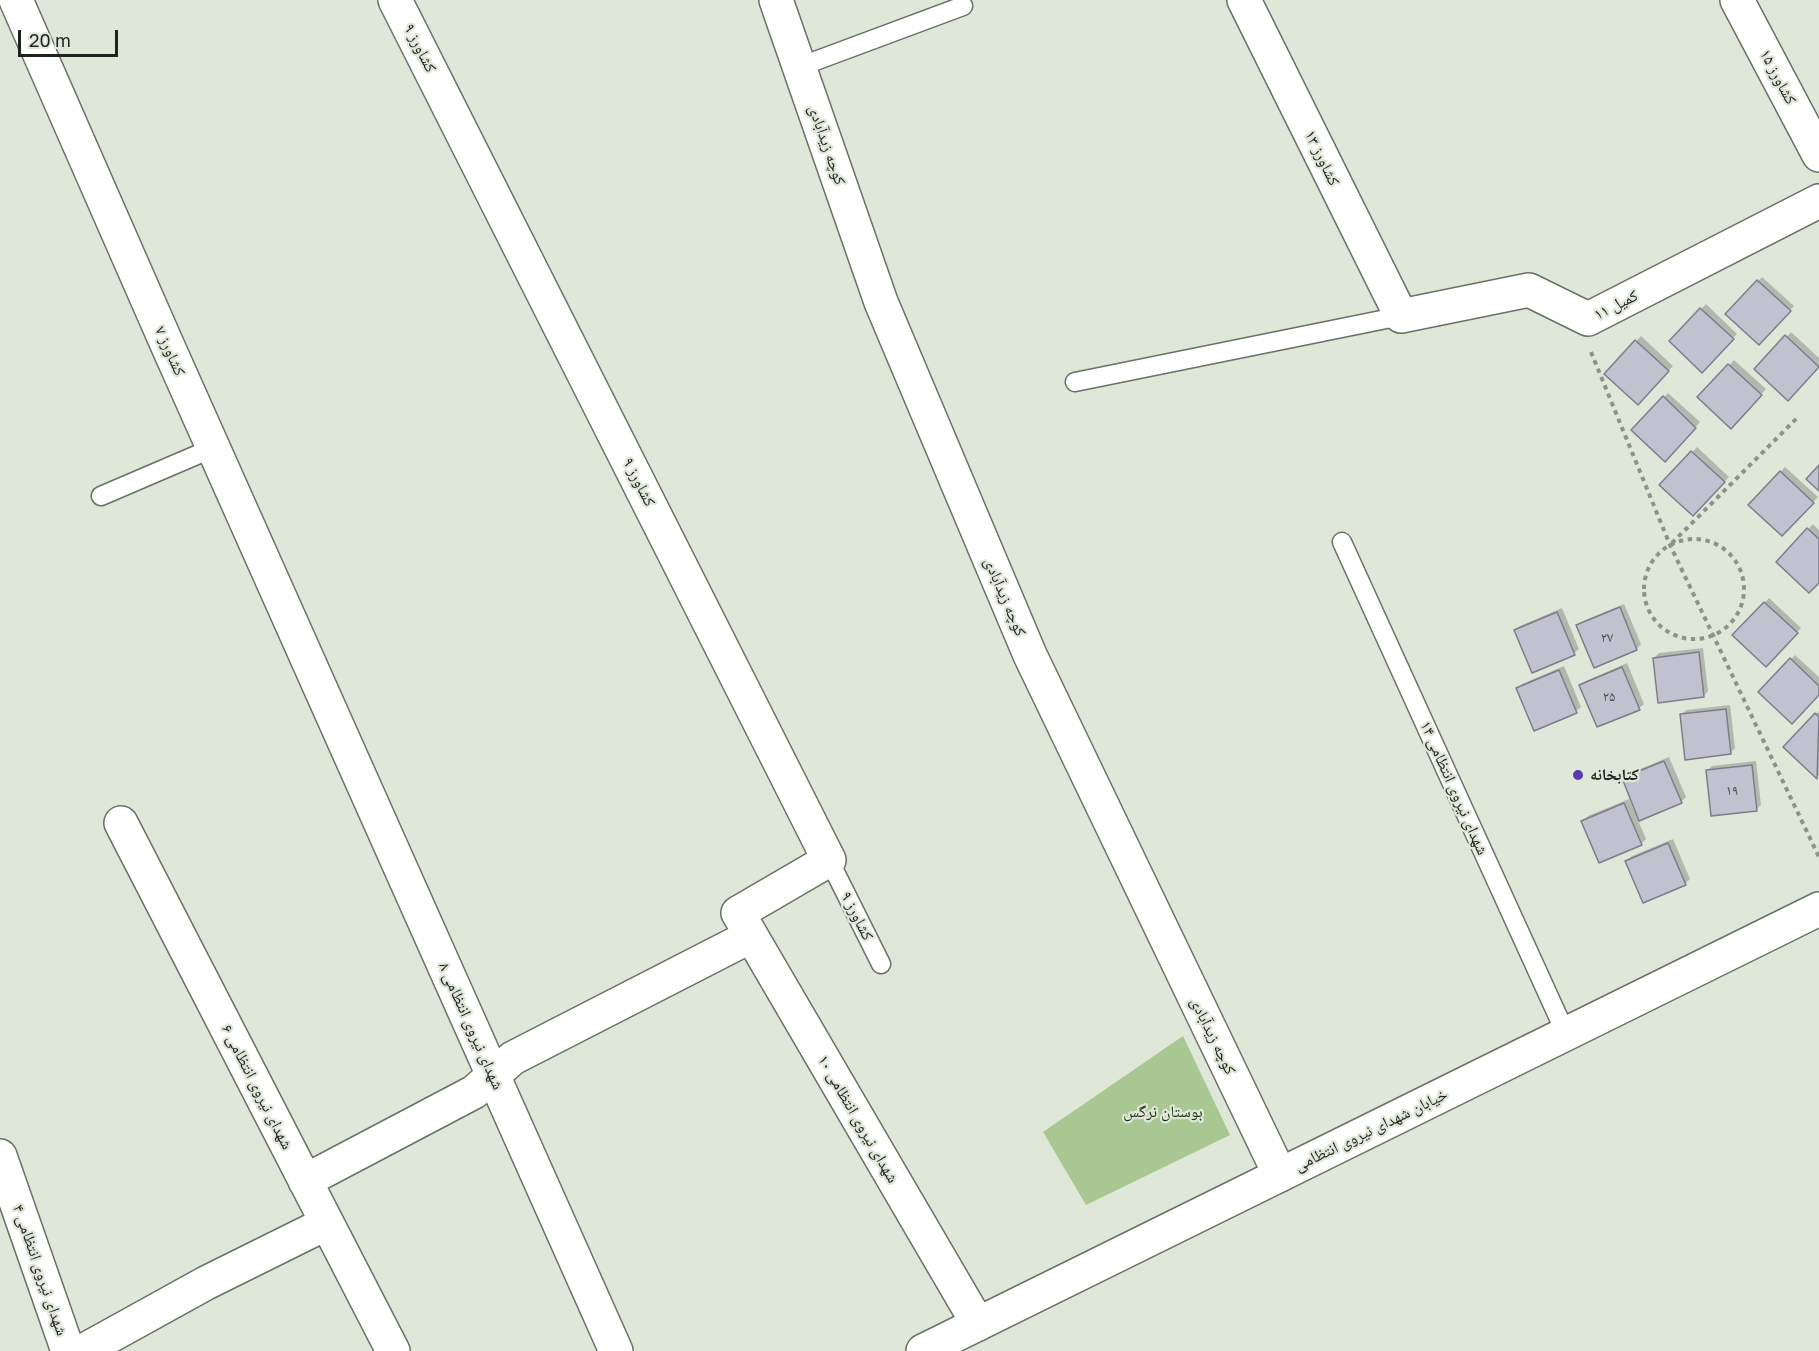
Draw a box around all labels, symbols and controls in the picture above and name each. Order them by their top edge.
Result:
scale bar [21,18,122,56]
street label: کشاورز ۹ [400,20,440,76]
text: 20 m [29,29,71,51]
street label: کشاورز ۱۵ [1756,46,1800,108]
street label: کوچه زیدآبادی [804,102,850,188]
street label: کشاورز ۱۳ [1300,127,1344,189]
street label: کمیل ۱۱ [1591,286,1641,324]
street label: کشاورز ۷ [151,323,189,379]
street label: کشاورز ۹ [619,454,659,510]
street label: کوچه زیدآبادی [980,555,1030,639]
house number: ۲۷ [1601,630,1613,646]
house number: ۲۵ [1603,689,1615,705]
street label: شهدای نیروی انتظامی ۱۴ [1416,718,1492,858]
place label: کتابخانه [1590,765,1639,785]
marker: کتابخانه [1571,768,1585,782]
house number: ۱۹ [1726,783,1738,799]
street label: کشاورز ۹ [837,888,877,944]
street label: شهدای نیروی انتظامی ۸ [434,959,508,1093]
street label: کوچه زیدآبادی [1186,994,1240,1078]
street label: شهدای نیروی انتظامی ۶ [217,1021,297,1153]
street label: شهدای نیروی انتظامی ۱۰ [814,1052,902,1186]
street label: خیابان شهدای نیروی انتظامی [1291,1085,1451,1175]
park label: بوستان نرگس [1123,1102,1203,1122]
street label: شهدای نیروی انتظامی ۴ [9,1202,71,1338]

